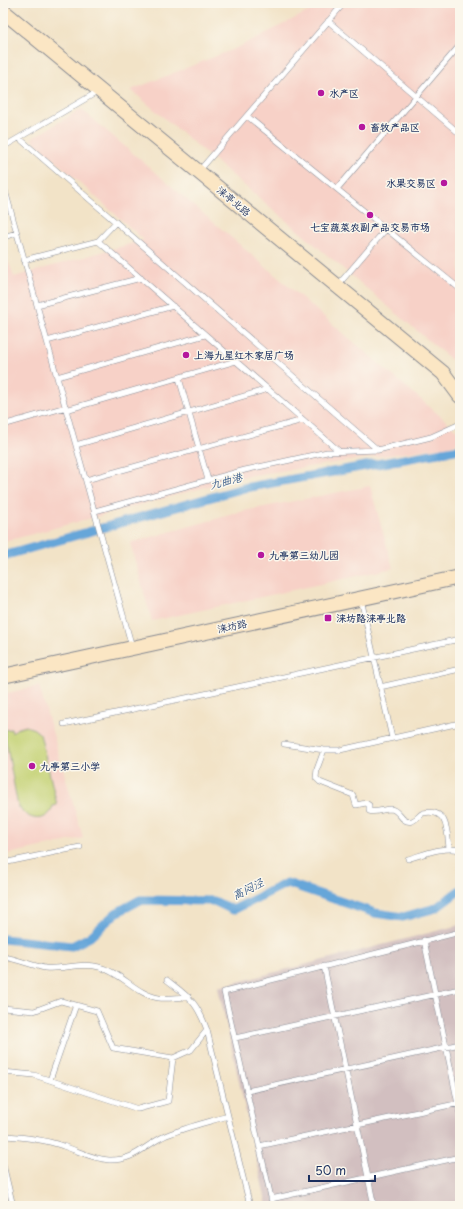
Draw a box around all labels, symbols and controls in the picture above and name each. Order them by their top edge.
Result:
place label: 水产区 [329,85,359,100]
marker: 水产区 [316,88,326,98]
place label: 畜牧产品区 [370,119,420,134]
marker: 畜牧产品区 [357,122,367,132]
place label: 水果交易区 [386,175,436,190]
marker: 水果交易区 [439,178,449,188]
street label: 涞亭北路 [214,182,254,219]
marker: 七宝蔬菜农副产品交易市场 [365,210,375,220]
place label: 七宝蔬菜农副产品交易市场 [310,219,430,234]
place label: 上海九星红木家居广场 [194,347,294,362]
marker: 上海九星红木家居广场 [181,350,191,360]
water label: 九曲港 [208,468,245,493]
place label: 九亭第三幼儿园 [269,547,339,562]
marker: 九亭第三幼儿园 [256,550,266,560]
place label: 涞坊路涞亭北路 [336,610,406,625]
marker: 涞坊路涞亭北路 [323,613,333,623]
street label: 涞坊路 [216,615,248,636]
place label: 九亭第三小学 [40,758,100,773]
marker: 九亭第三小学 [27,761,37,771]
water label: 高闷泾 [229,873,267,904]
scale bar [309,1157,375,1183]
text: 50 m [315,1161,346,1179]

